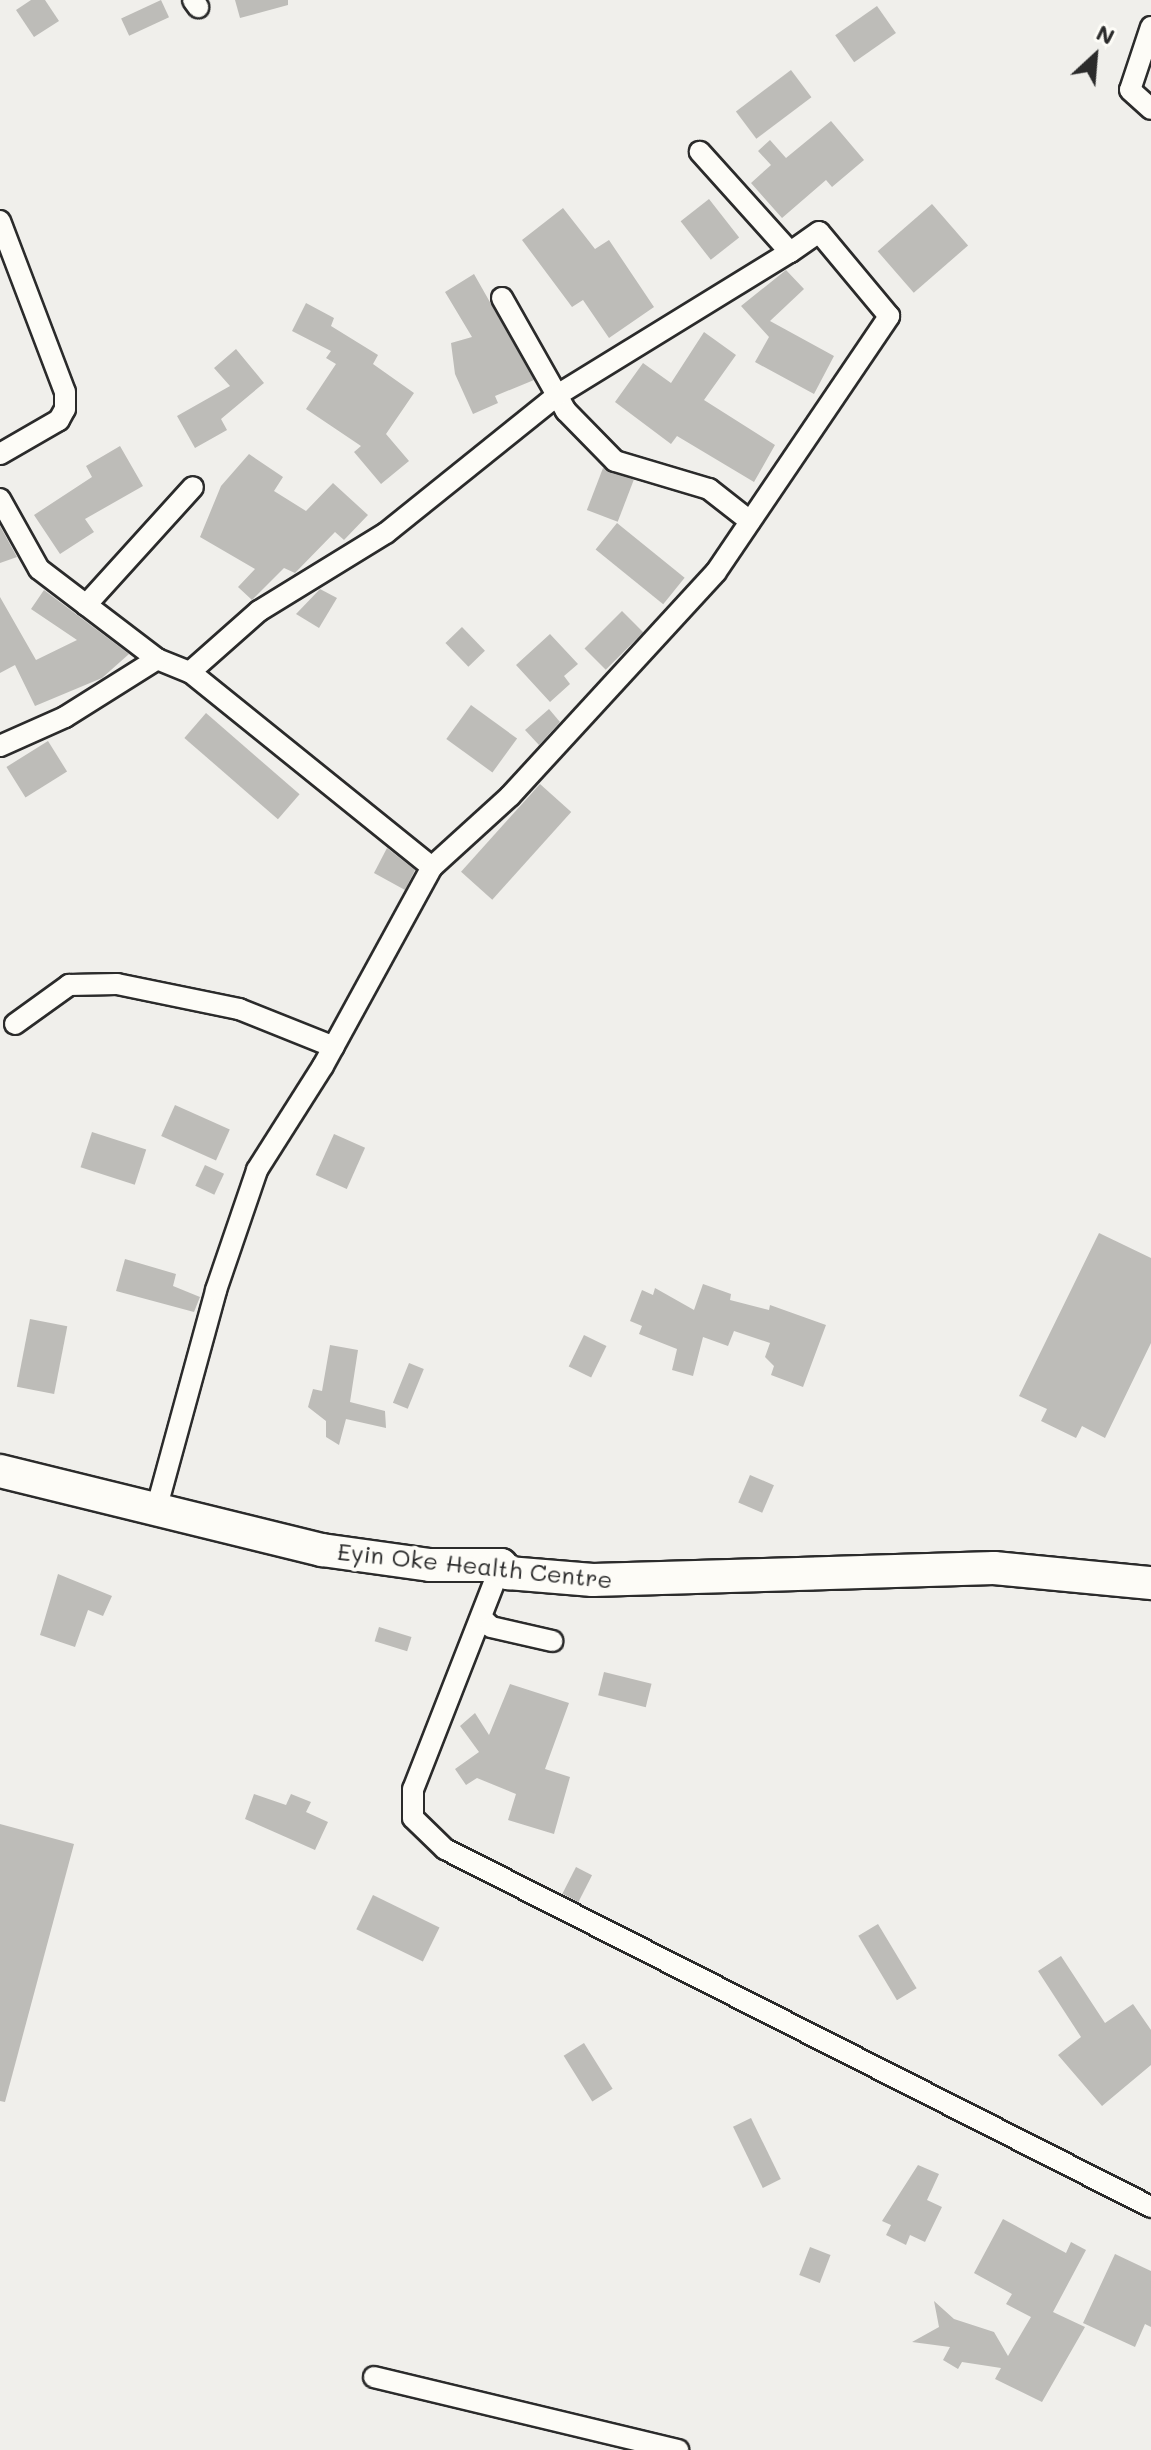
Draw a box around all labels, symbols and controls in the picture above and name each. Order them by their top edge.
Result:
north arrow [1055,16,1135,96]
text: N [1092,17,1120,51]
street label: Eyin Oke Health Centre [336,1536,614,1594]

